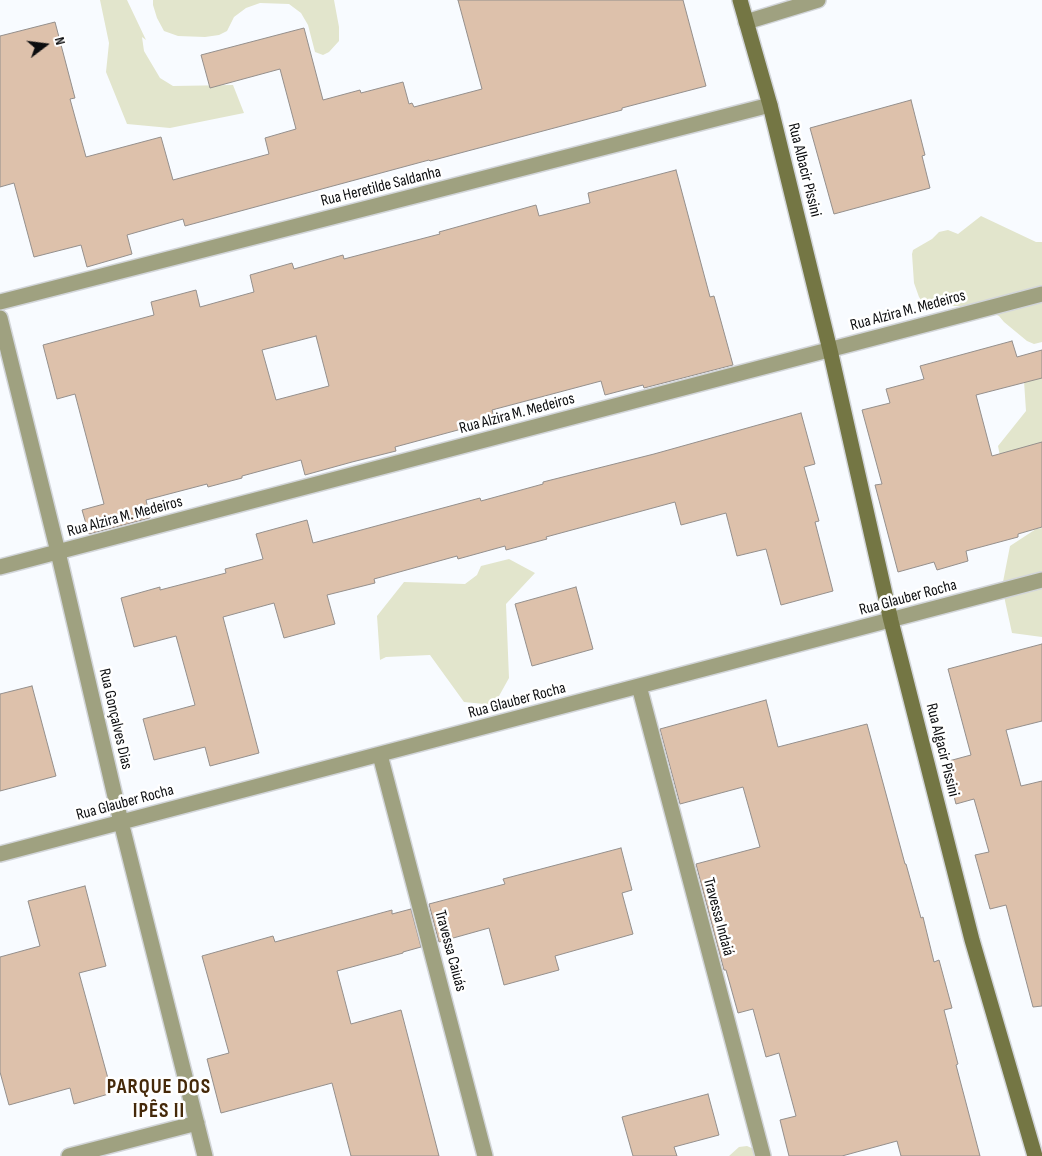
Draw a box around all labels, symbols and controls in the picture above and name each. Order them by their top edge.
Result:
north arrow [20,20,70,70]
text: N [51,35,69,47]
street label: Rua Albacir Pissini [783,121,825,219]
street label: Rua Heretilde Saldanha [319,163,443,211]
street label: Rua Alzira M. Medeiros [848,286,968,336]
street label: Rua Alzira M. Medeiros [457,389,577,439]
street label: Rua Alzira M. Medeiros [65,492,185,542]
street label: Rua Glauber Rocha [857,576,959,620]
street label: Rua Gonçalves Dias [94,667,136,771]
street label: Rua Glauber Rocha [466,679,568,723]
street label: Rua Algacir Pissini [921,701,963,799]
street label: Rua Glauber Rocha [74,781,176,825]
street label: Travessa Indaiá [698,876,738,958]
street label: Travessa Caiuás [430,908,470,994]
district label: PARQUE DOS IPÊS II [106,1075,212,1125]

